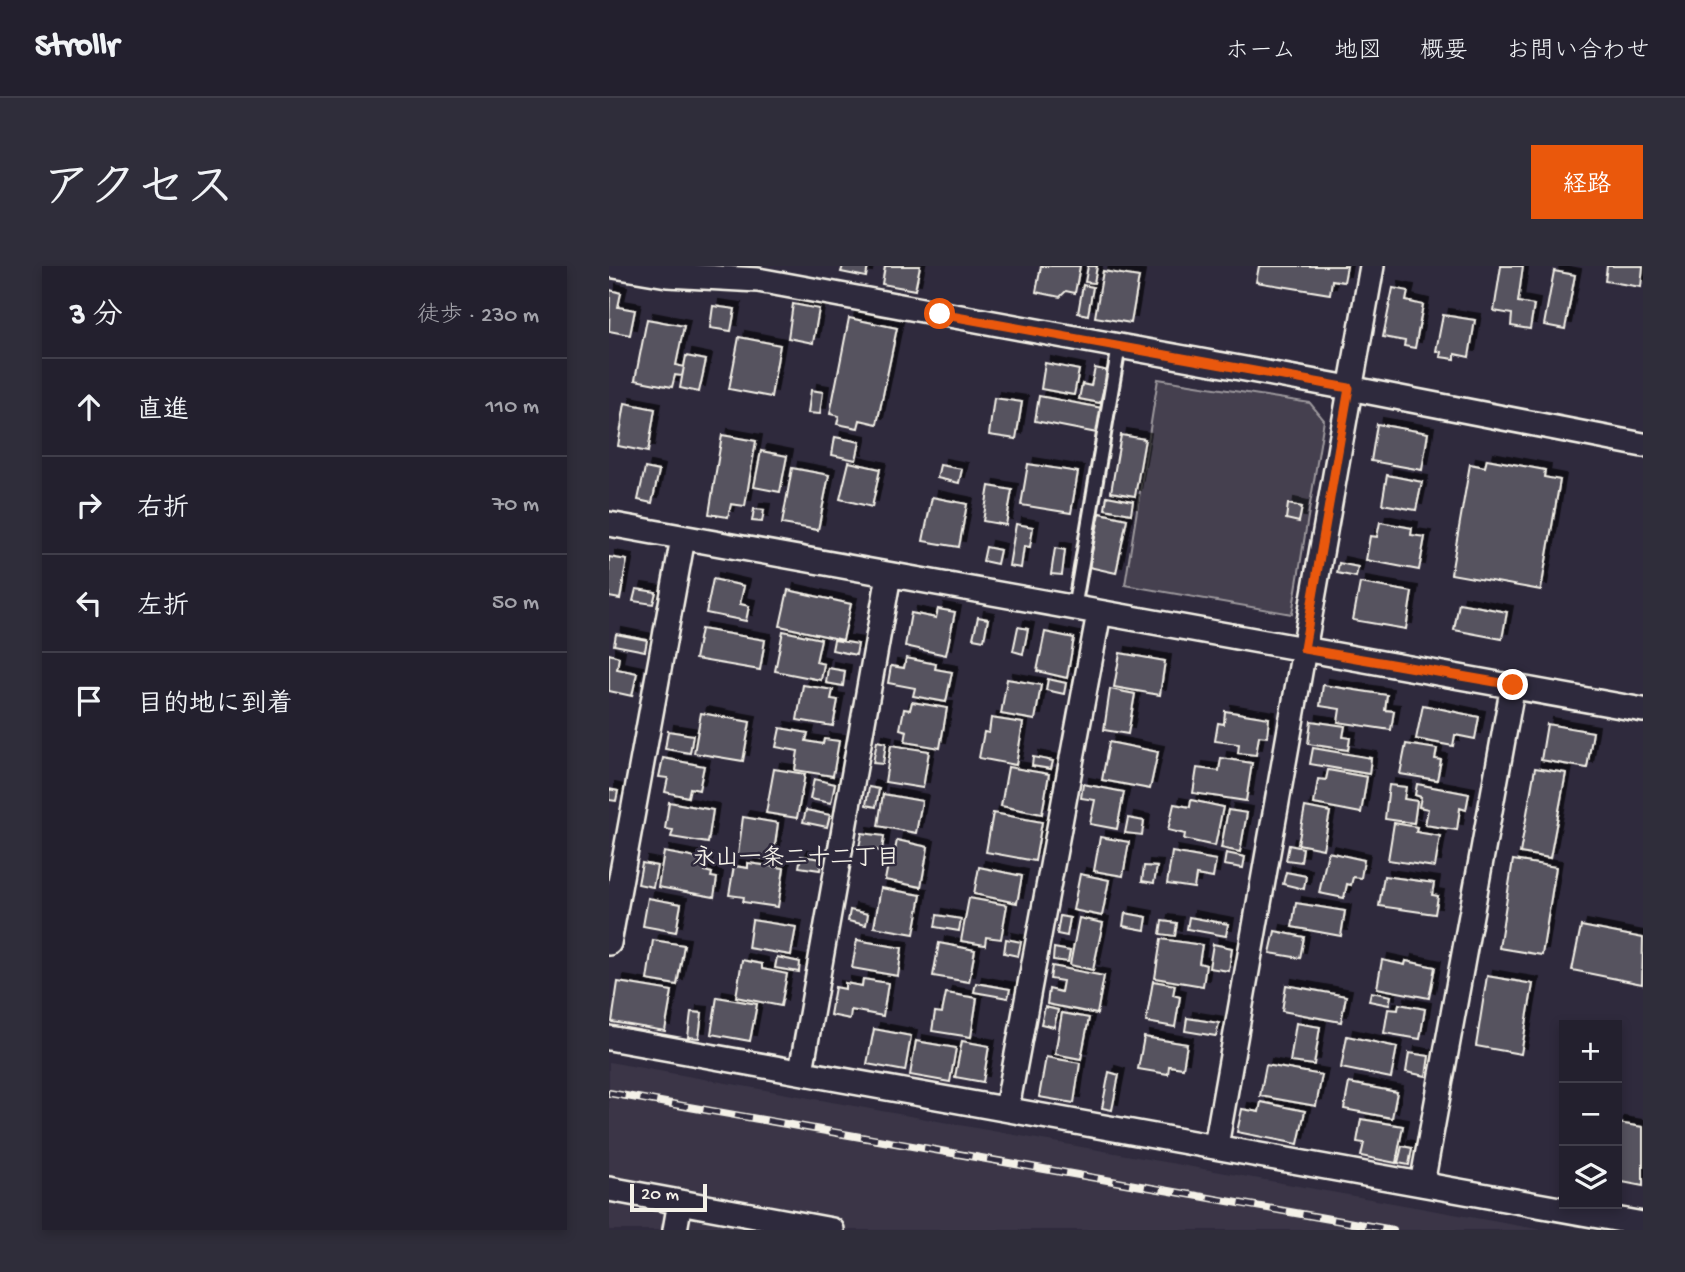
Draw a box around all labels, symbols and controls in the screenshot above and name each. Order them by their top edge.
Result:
text: Strollr [35,29,119,67]
text: ホーム [1225,38,1296,67]
text: 地図 [1334,38,1382,67]
text: 概要 [1420,38,1468,67]
text: お問い合わせ [1506,38,1650,67]
button: 経路 [1531,145,1643,219]
text: アクセス [42,163,235,221]
route start [924,298,955,329]
text: 3 分 [70,300,123,335]
text: 徒歩 · 230 m [417,303,539,330]
icon: ahead [70,388,108,426]
text: 110 m [486,394,539,421]
text: 直進 [137,397,189,428]
icon: right [70,486,108,524]
text: 70 m [492,492,539,519]
text: 右折 [137,495,189,526]
icon: left [70,584,108,622]
text: 50 m [492,590,539,617]
text: 左折 [137,593,189,624]
route end [1497,669,1528,700]
icon: arrive [70,682,108,720]
text: 目的地に到着 [137,691,293,722]
district label: 永山一条二十二丁目 [693,845,900,873]
map controls [1559,1020,1622,1209]
button: + [1559,1020,1622,1083]
button: − [1559,1083,1622,1146]
button: layers [1559,1146,1622,1209]
scale bar [630,1181,707,1213]
text: 20 m [641,1184,679,1207]

